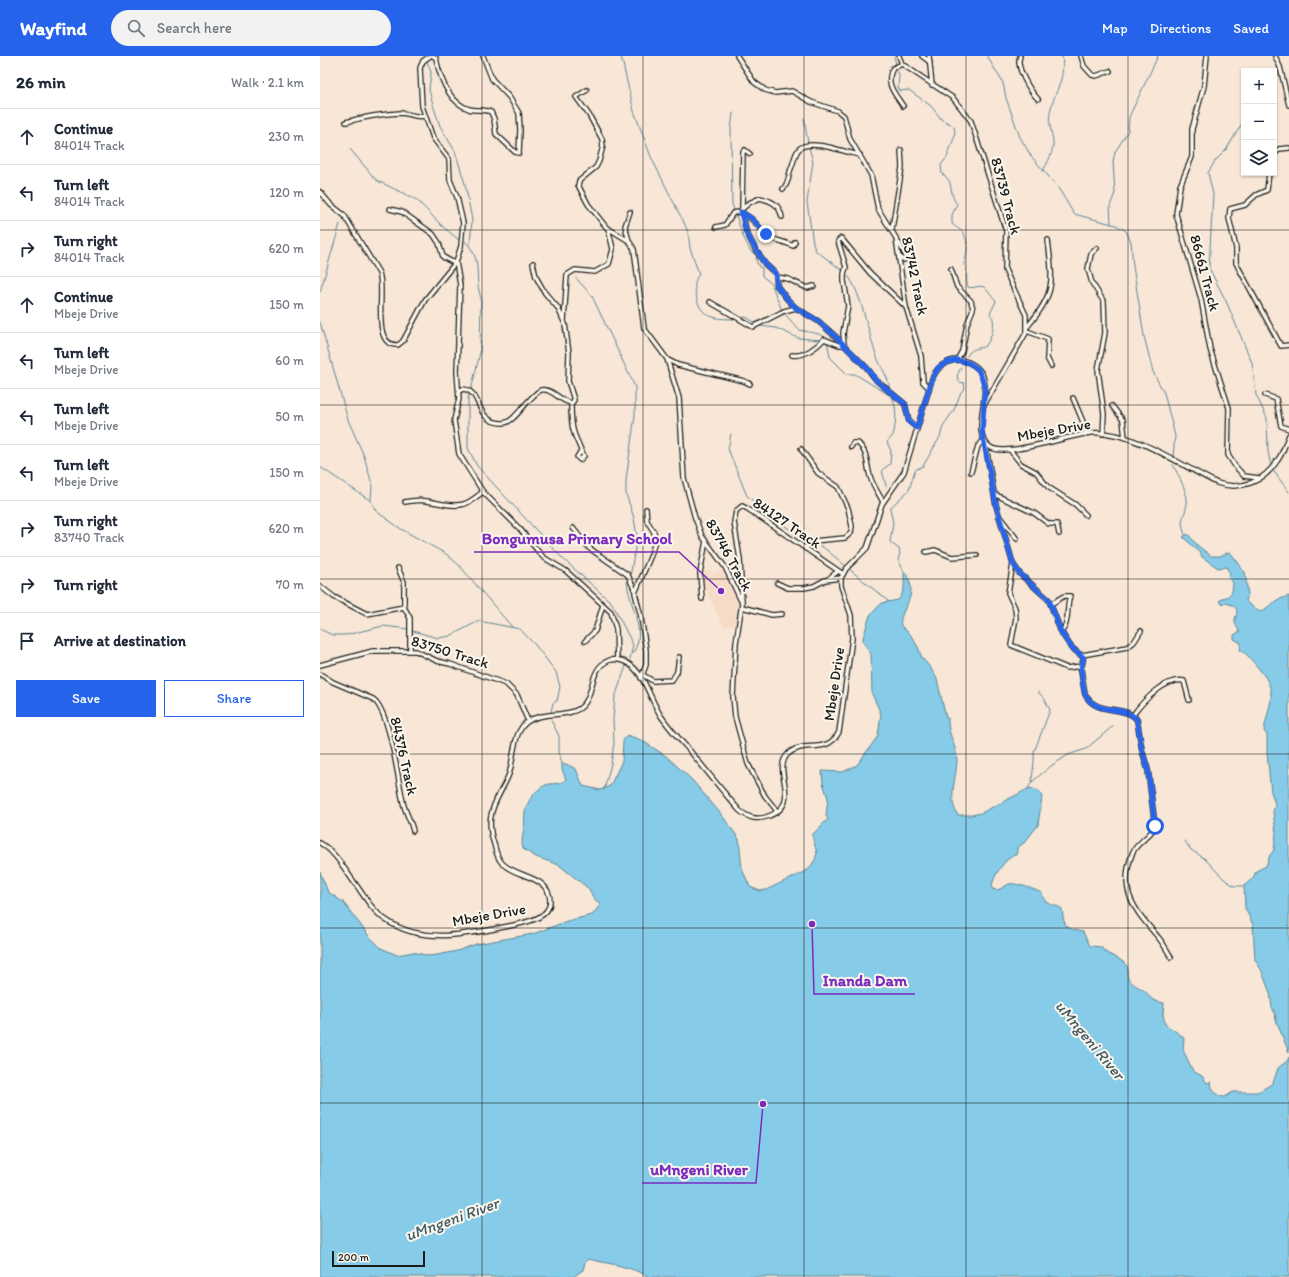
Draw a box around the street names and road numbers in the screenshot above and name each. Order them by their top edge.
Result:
street label: 83739 Track [987,156,1025,237]
street label: 86661 Track [1186,233,1224,313]
street label: 83742 Track [898,235,932,317]
street label: Mbeje Drive [1016,415,1092,445]
street label: 84127 Track [749,494,825,553]
street label: 83746 Track [702,516,756,594]
street label: 83750 Track [409,632,491,672]
street label: Mbeje Drive [820,646,848,722]
street label: 84376 Track [386,715,422,797]
street label: Mbeje Drive [451,900,527,930]

